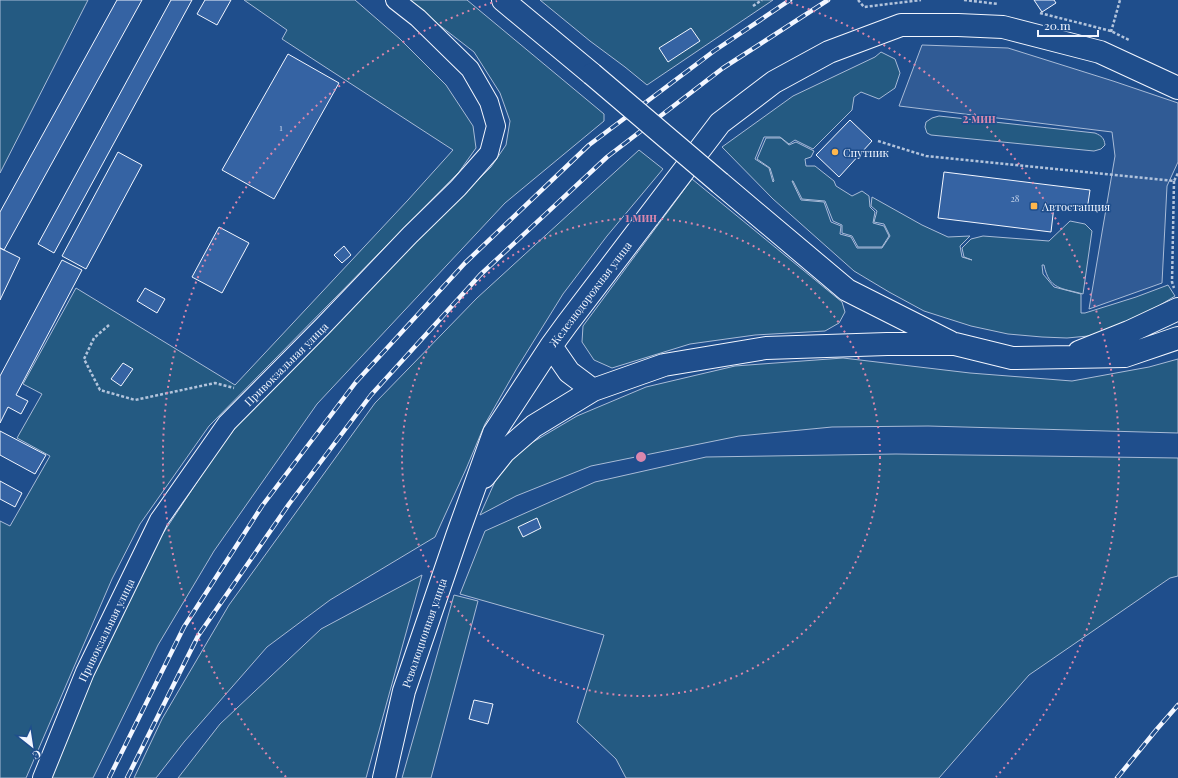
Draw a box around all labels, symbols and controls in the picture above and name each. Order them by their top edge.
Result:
scale bar [1038,12,1098,38]
text: 20 m [1044,17,1071,33]
text: 2 мин [962,110,996,126]
house number: 1 [279,121,283,133]
place label: Спутник [843,145,890,160]
marker: Спутник [830,147,840,157]
house number: 28 [1011,192,1020,204]
place label: Автостанция [1041,199,1110,214]
marker: Автостанция [1029,201,1039,211]
text: 1 мин [625,209,657,225]
street label: Железнодорожная улица [545,238,635,350]
street label: Привокзальная улица [241,318,332,409]
centre of rings [634,450,648,464]
street label: Привокзальная улица [75,576,138,684]
street label: Революционная улица [398,576,450,690]
north arrow [12,726,52,766]
text: С [30,747,44,764]

